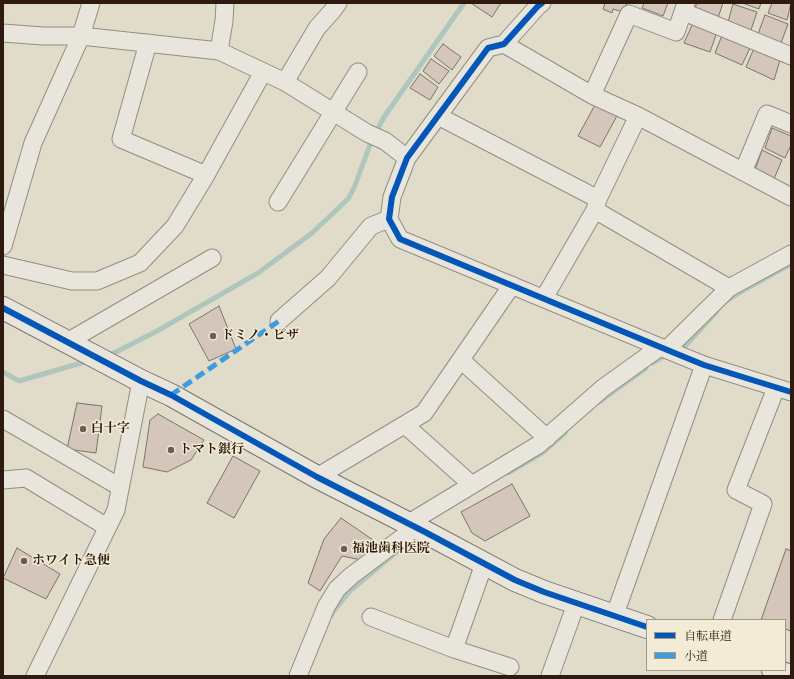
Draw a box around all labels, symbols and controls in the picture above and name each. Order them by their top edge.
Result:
place label: ドミノ・ピザ [221,328,299,344]
marker: ドミノ・ピザ [208,331,218,341]
place label: 白十字 [91,421,130,437]
marker: 白十字 [78,424,88,434]
place label: トマト銀行 [179,442,244,458]
marker: トマト銀行 [166,445,176,455]
place label: 福池歯科医院 [352,541,430,557]
marker: 福池歯科医院 [339,544,349,554]
place label: ホワイト急便 [32,553,110,569]
marker: ホワイト急便 [19,556,29,566]
legend [646,619,786,671]
text: 自転車道 [684,627,732,644]
text: 小道 [684,647,708,664]

